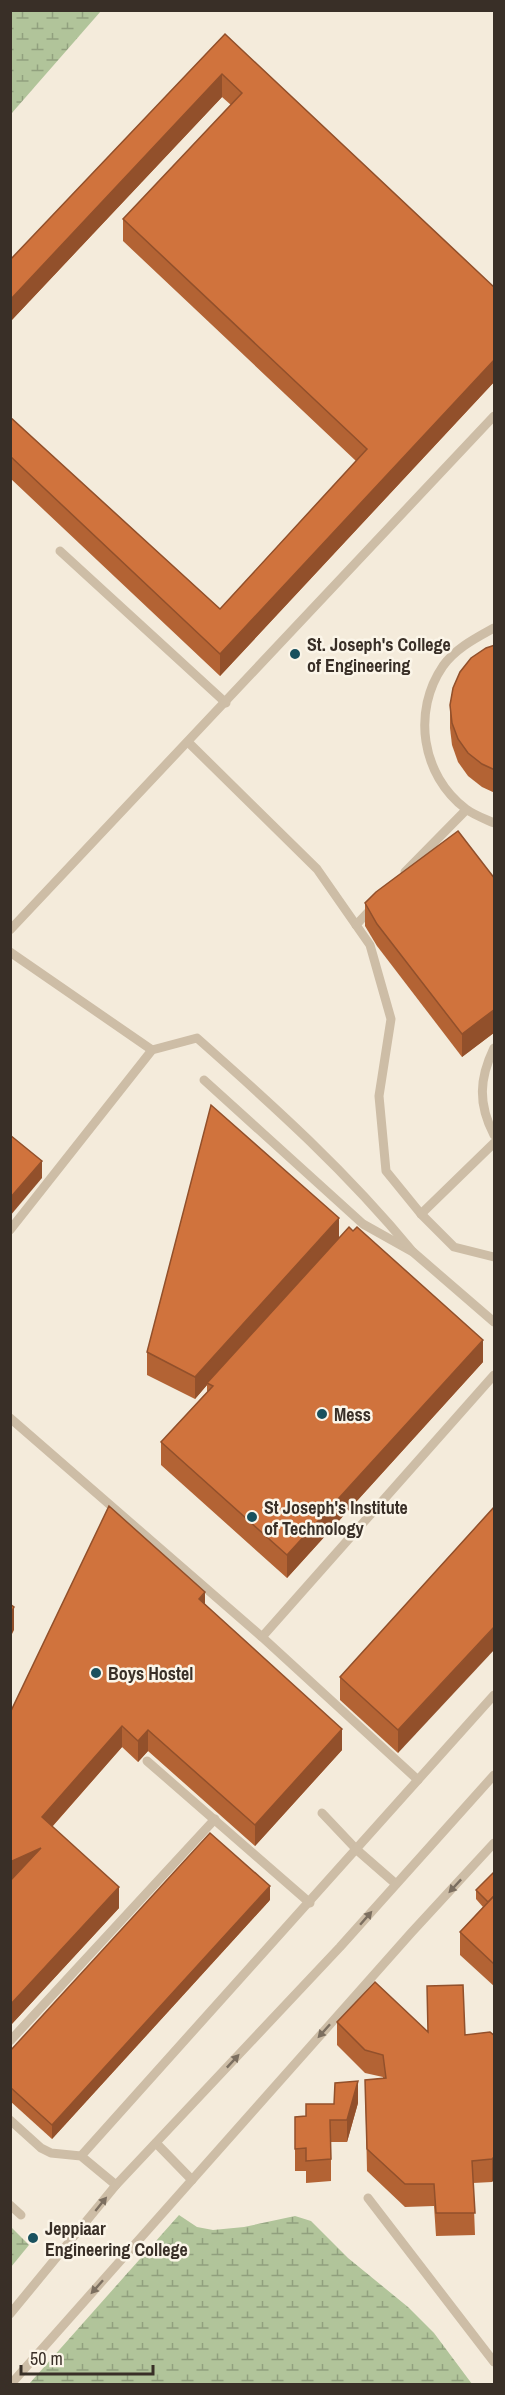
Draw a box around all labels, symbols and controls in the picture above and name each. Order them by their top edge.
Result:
place label: St. Joseph's College of Engineering [307,632,451,678]
marker: St. Joseph's College of Engineering [288,647,302,661]
place label: Mess [334,1402,371,1427]
marker: Mess [315,1407,329,1421]
place label: St Joseph's Institute of Technology [264,1495,408,1541]
marker: St Joseph's Institute of Technology [245,1510,259,1524]
place label: Boys Hostel [108,1661,193,1686]
marker: Boys Hostel [89,1666,103,1680]
one-way arrow [449,1878,462,1893]
one-way arrow [359,1911,372,1926]
one-way arrow [318,2023,331,2038]
one-way arrow [226,2054,239,2069]
one-way arrow [94,2197,107,2212]
place label: Jeppiaar Engineering College [45,2216,188,2262]
marker: Jeppiaar Engineering College [26,2231,40,2245]
one-way arrow [91,2279,104,2295]
scale bar [21,2338,153,2376]
text: 50 m [30,2346,63,2371]

